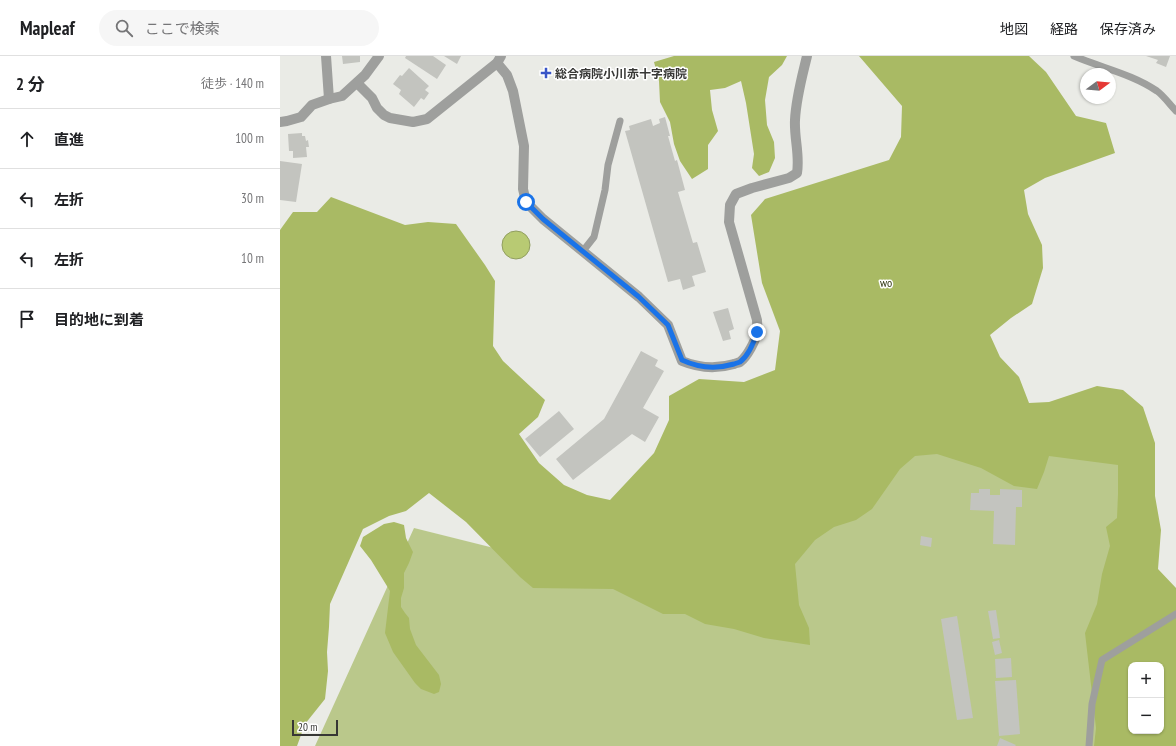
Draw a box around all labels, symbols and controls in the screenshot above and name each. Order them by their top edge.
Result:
search box [99,10,379,46]
text: Mapleaf [20,16,75,40]
icon: search [113,17,135,39]
text: ここで検索 [145,19,220,38]
text: 地図 [1000,20,1028,38]
text: 経路 [1050,20,1078,38]
text: 保存済み [1100,20,1156,38]
place label: 総合病院小川赤十字病院 [555,66,687,81]
marker: 総合病院小川赤十字病院 [540,67,552,79]
north arrow [1080,68,1116,104]
text: 2 分 [16,73,45,95]
text: 徒歩 · 140 m [201,75,264,92]
icon: ahead [16,128,38,150]
text: 直進 [54,130,84,149]
text: 100 m [235,130,264,147]
icon: left [16,188,38,210]
text: 左折 [54,190,84,209]
text: 30 m [241,190,264,207]
route start [517,193,535,211]
icon: left [16,248,38,270]
text: 左折 [54,250,84,269]
text: 10 m [241,250,264,267]
park label: wo [880,275,892,290]
icon: arrive [16,308,38,330]
text: 目的地に到着 [54,310,144,329]
route end [748,323,766,341]
map controls [1128,662,1164,734]
button: + [1128,662,1164,698]
button: − [1128,698,1164,734]
scale bar [292,718,338,737]
text: 20 m [298,720,317,734]

